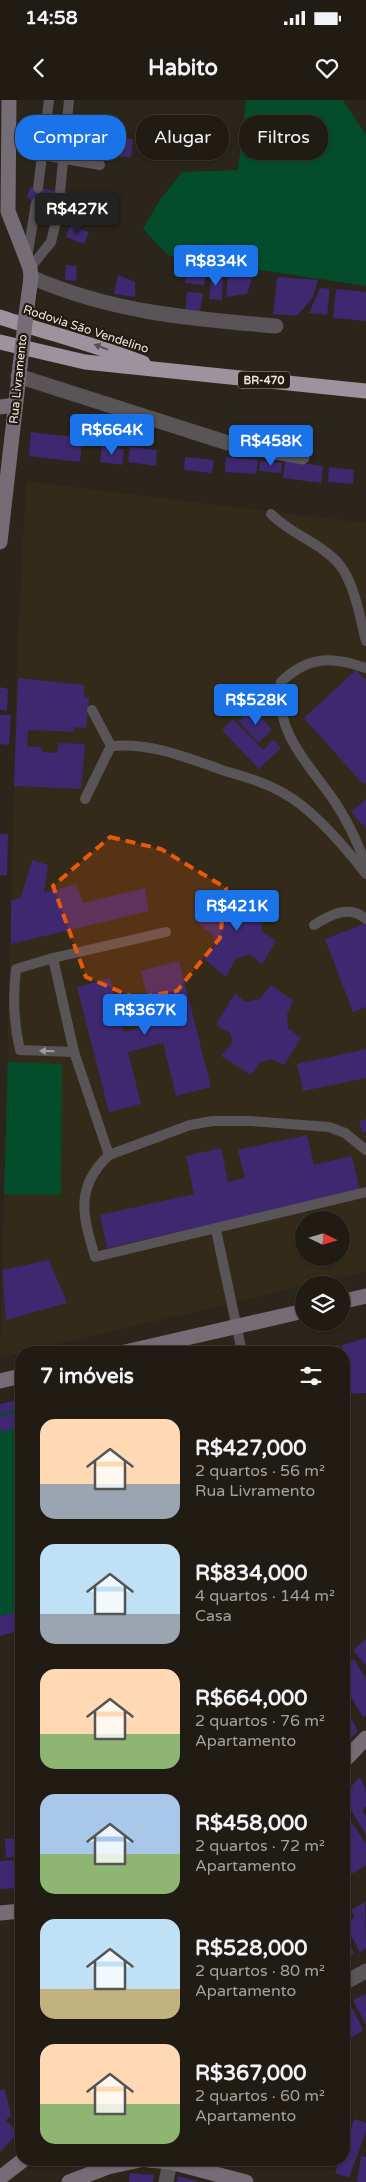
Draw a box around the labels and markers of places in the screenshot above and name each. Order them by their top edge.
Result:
pin: R$427K [36,192,118,235]
pin: R$834K [175,244,257,287]
pin: R$664K [71,414,153,456]
pin: R$458K [230,424,312,467]
pin: R$528K [215,684,297,726]
pin: R$421K [196,890,278,932]
pin: R$367K [104,994,186,1036]

